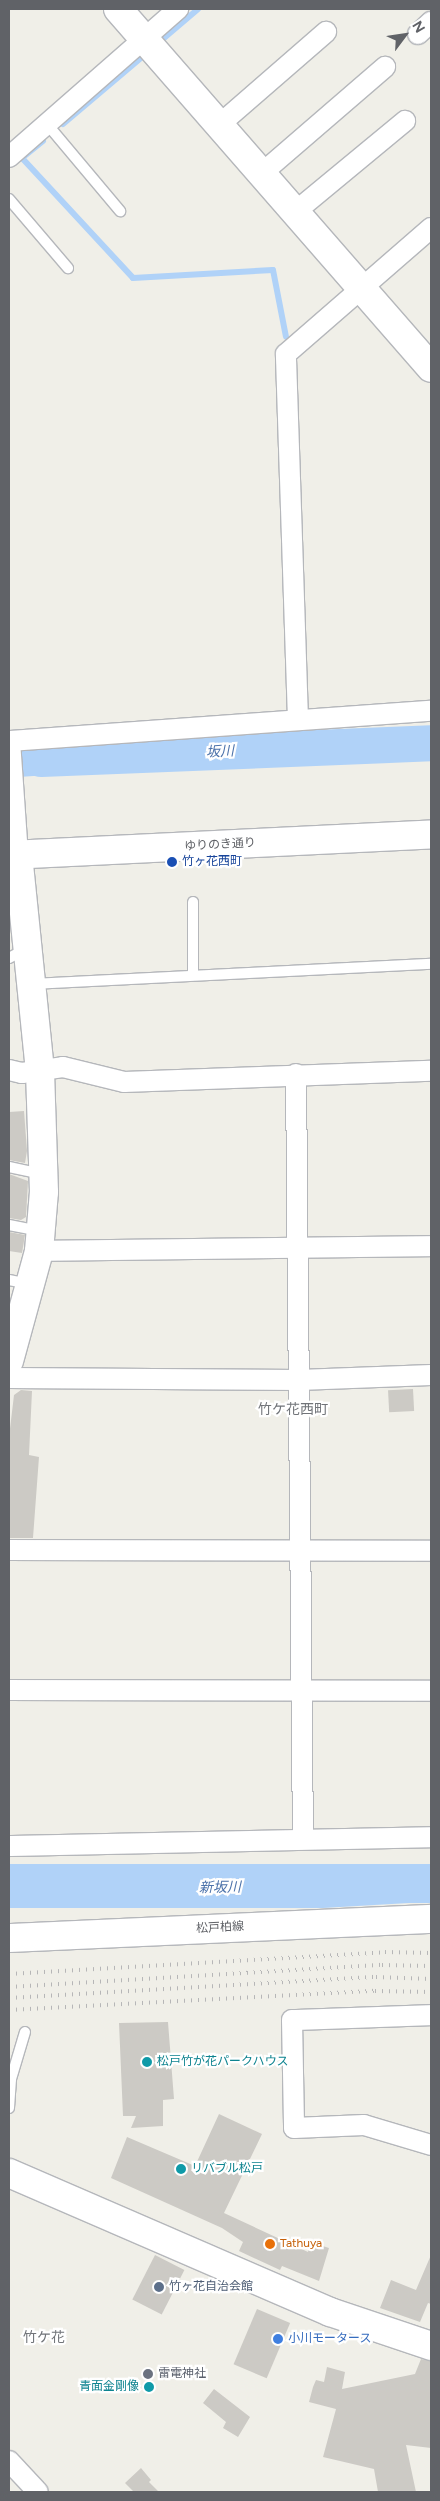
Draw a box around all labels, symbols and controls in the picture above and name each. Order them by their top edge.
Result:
north arrow [380,10,430,60]
text: N [408,18,428,36]
water label: 坂川 [206,743,234,761]
street label: ゆりのき通り [184,836,256,854]
place label: 竹ヶ花西町 [182,855,242,869]
marker: 竹ヶ花西町 [166,856,178,868]
district label: 竹ケ花西町 [258,1402,328,1418]
water label: 新坂川 [199,1879,241,1897]
street label: 松戸柏線 [196,1920,244,1936]
place label: 松戸竹が花パークハウス [157,2055,289,2069]
marker: 松戸竹が花パークハウス [141,2056,153,2068]
place label: リバブル松戸 [191,2162,263,2176]
marker: リバブル松戸 [175,2163,187,2175]
place label: Tathuya [280,2237,322,2251]
marker: Tathuya [264,2238,276,2250]
place label: 竹ヶ花自治会館 [169,2280,253,2294]
marker: 竹ヶ花自治会館 [153,2281,165,2293]
district label: 竹ケ花 [23,2330,65,2346]
place label: 小川モータース [288,2332,372,2346]
marker: 小川モータース [272,2333,284,2345]
place label: 雷電神社 [158,2367,206,2381]
marker: 雷電神社 [142,2368,154,2380]
place label: 青面金剛像 [79,2380,139,2394]
marker: 青面金剛像 [143,2381,155,2393]

